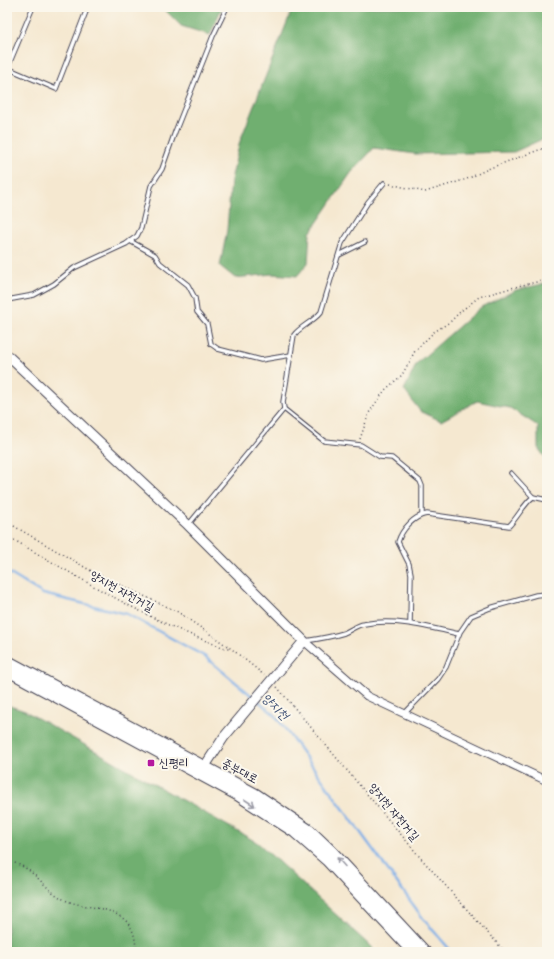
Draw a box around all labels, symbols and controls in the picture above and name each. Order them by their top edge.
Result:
street label: 양지천 자전거길 [86,564,159,618]
water label: 양지천 [256,687,296,727]
place label: 신평리 [159,752,188,774]
street label: 중부대로 [218,752,262,790]
marker: 신평리 [146,758,156,768]
street label: 양지천 자전거길 [363,778,425,846]
one-way arrow [244,799,256,807]
one-way arrow [337,857,346,867]

